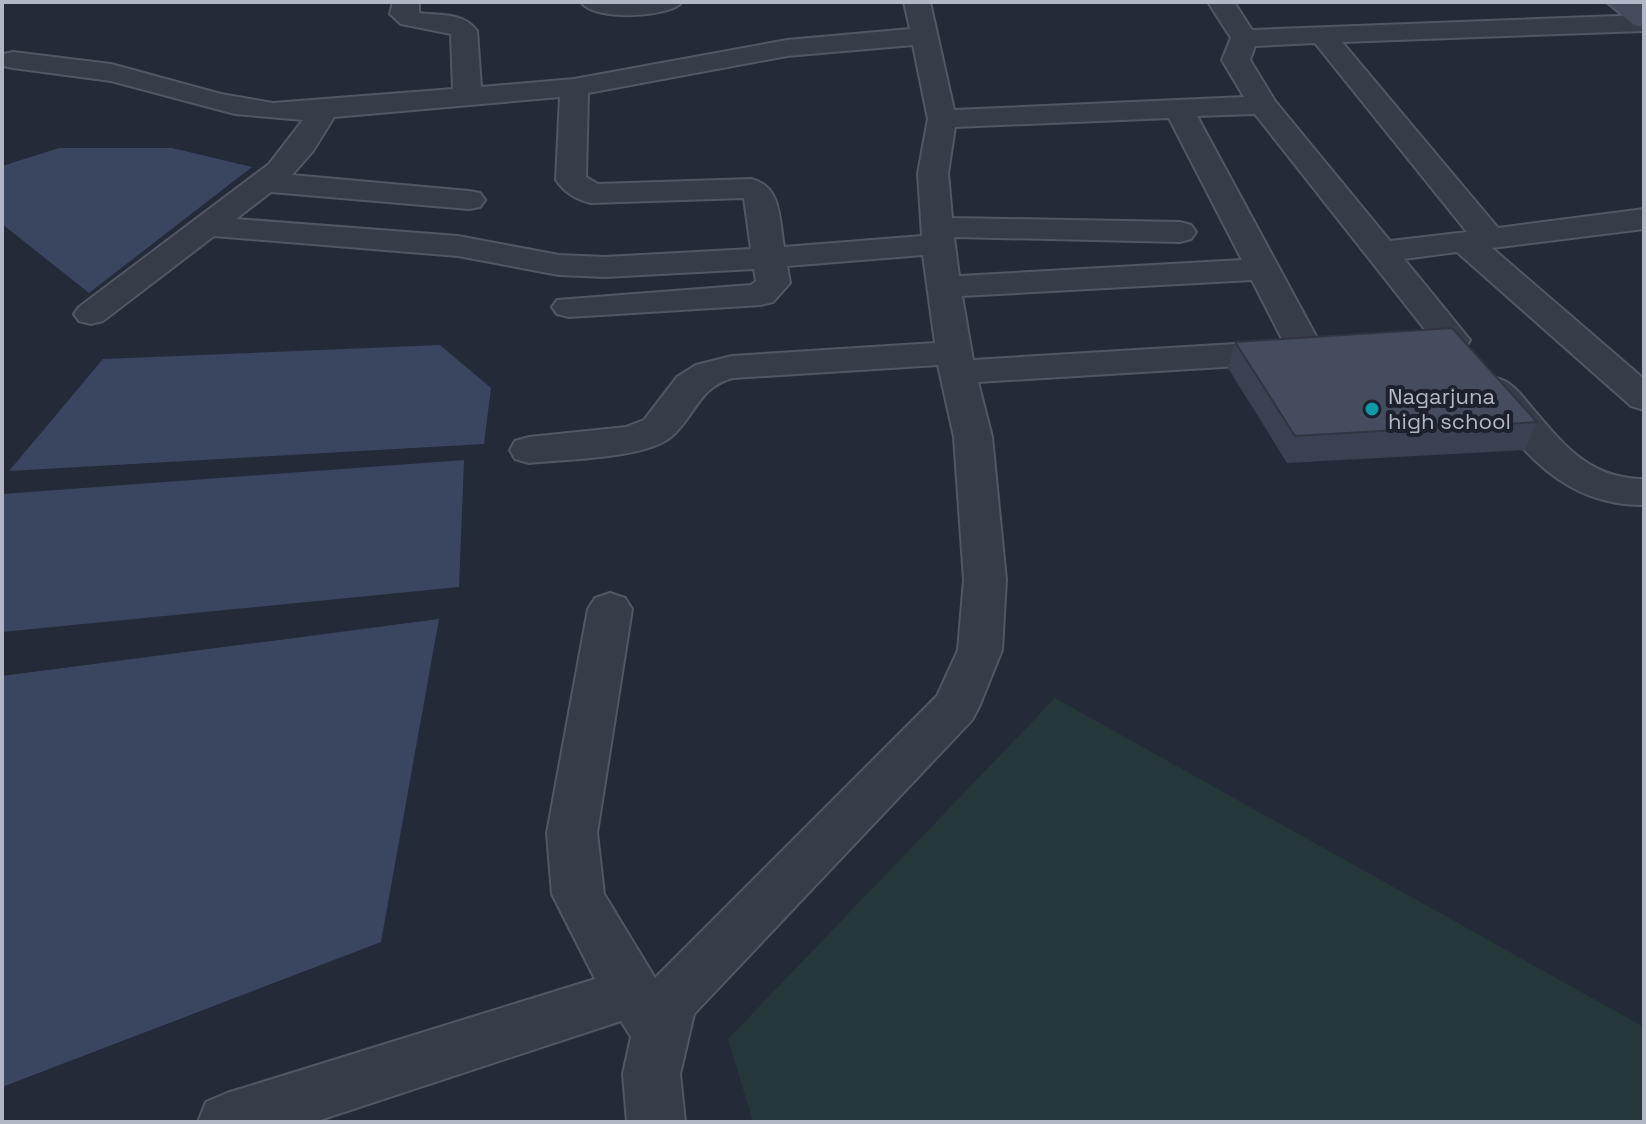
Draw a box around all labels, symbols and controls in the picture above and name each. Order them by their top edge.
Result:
place label: Nagarjuna high school [1388,382,1511,435]
marker: Nagarjuna high school [1363,400,1381,418]

